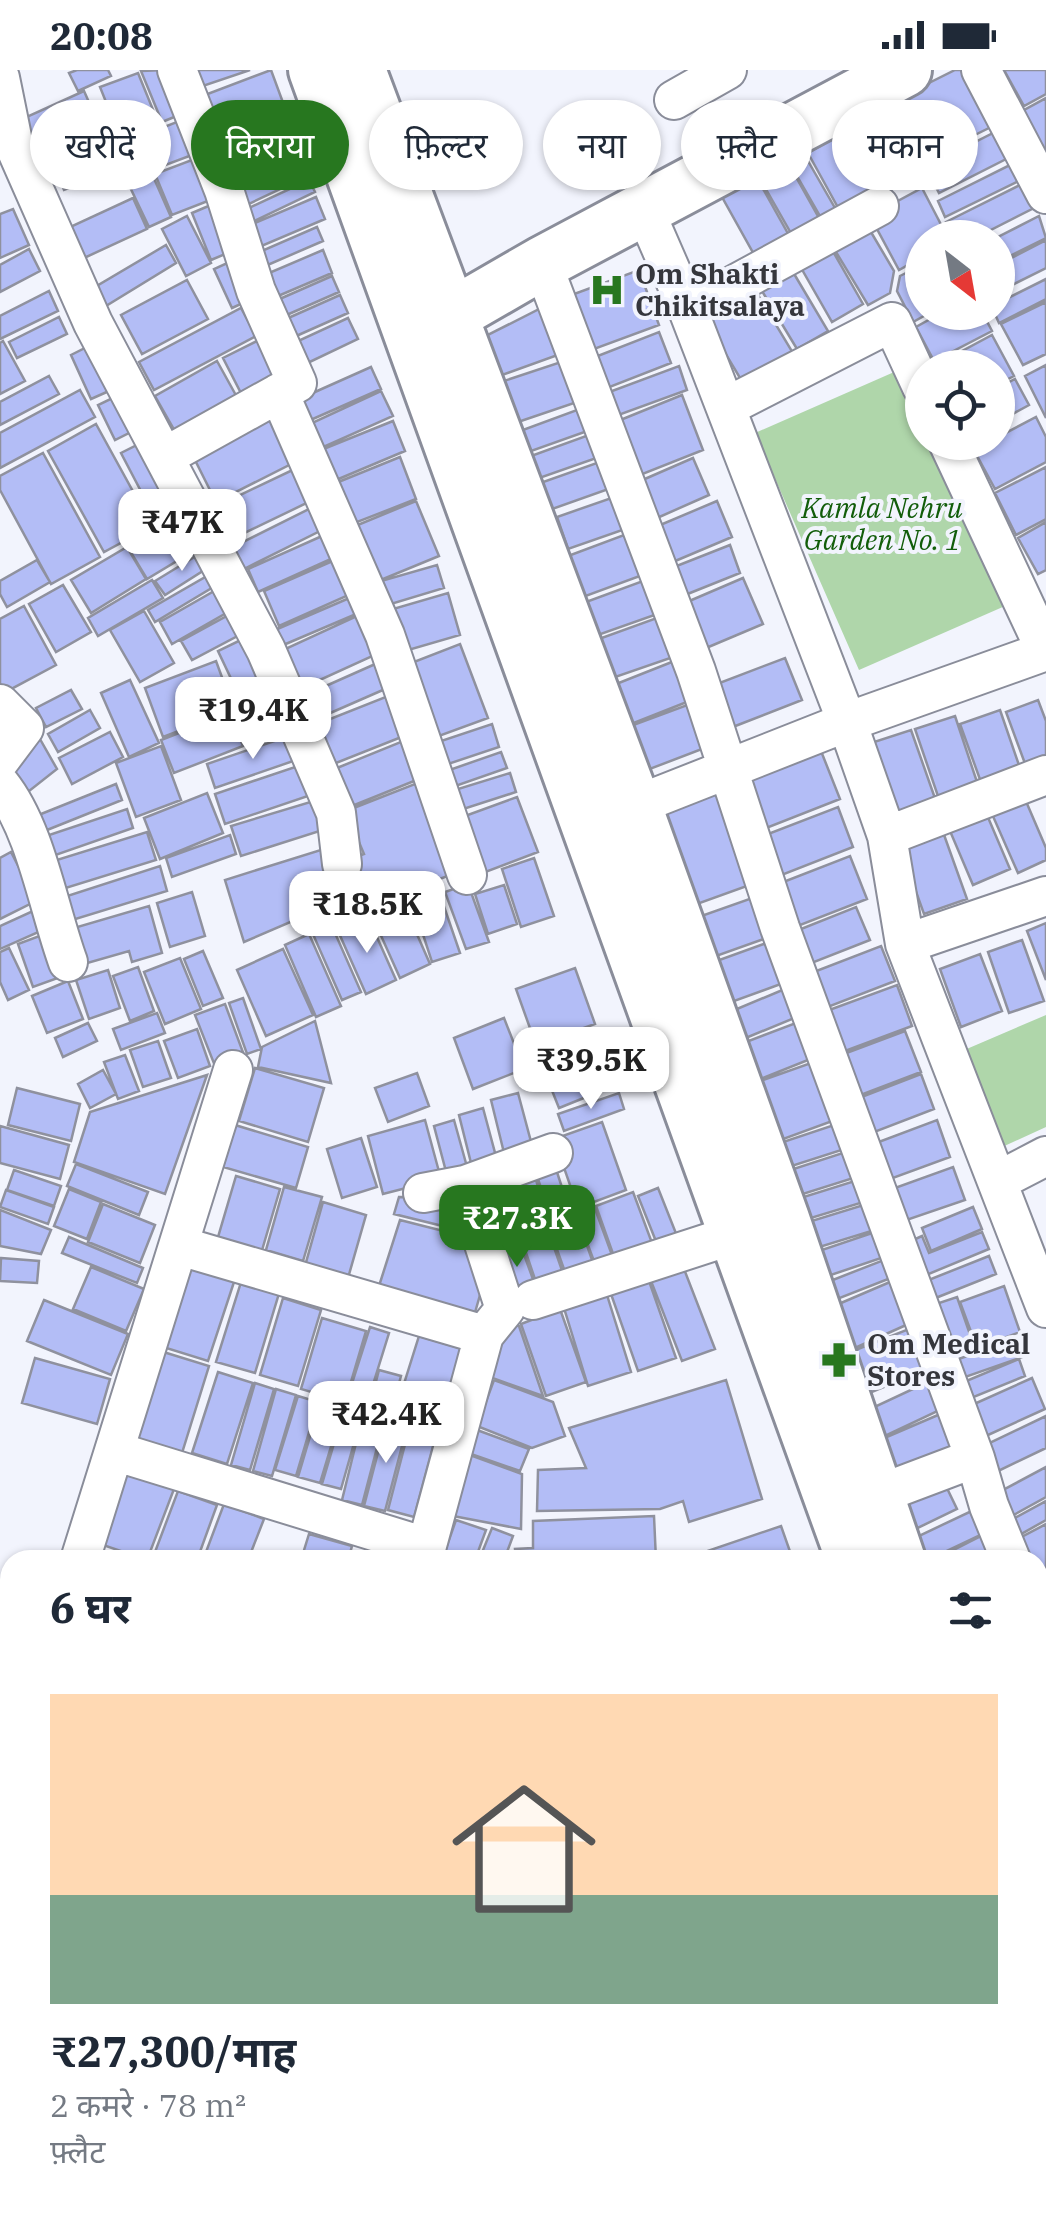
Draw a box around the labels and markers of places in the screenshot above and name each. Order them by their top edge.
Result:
place label: Om Shakti Chikitsalaya [635,255,805,324]
hospital icon: Om Shakti Chikitsalaya [588,271,626,309]
pin: ₹47K [123,489,241,574]
pin: ₹19.4K [172,677,334,762]
pin: ₹18.5K [286,871,448,956]
pin: ₹39.5K [510,1027,672,1112]
pin: ₹27.3K [436,1185,598,1270]
place label: Om Medical Stores [867,1325,1030,1394]
pharmacy icon: Om Medical Stores [820,1341,858,1379]
pin: ₹42.4K [305,1381,467,1466]

